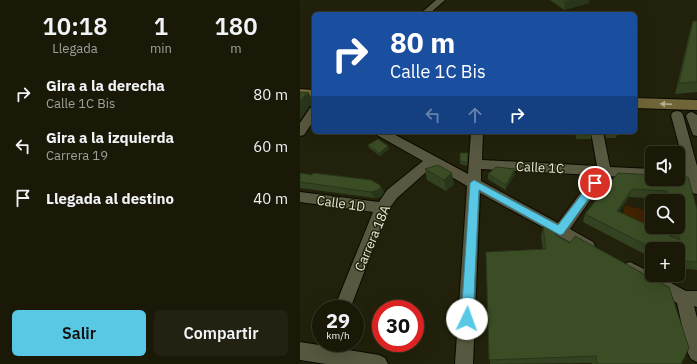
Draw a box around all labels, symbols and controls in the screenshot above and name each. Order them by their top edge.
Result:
text: 10:18 [42,10,108,42]
text: 1 [154,10,168,42]
text: 180 [214,10,258,42]
text: 80 m [390,24,455,61]
icon: right [324,28,376,80]
text: Llegada [52,40,98,57]
text: min [150,40,172,57]
text: m [230,40,242,57]
text: Calle 1C Bis [390,60,486,83]
text: Gira a la derecha [46,76,165,95]
icon: right [12,83,34,105]
text: 80 m [253,85,288,104]
text: Calle 1C Bis [46,95,115,112]
one-way arrow [659,101,672,107]
icon: left [422,104,444,126]
icon: ahead [464,104,486,126]
icon: right [506,104,528,126]
text: Gira a la izquierda [46,128,174,147]
icon: left [12,135,34,157]
text: 60 m [253,137,288,156]
map controls [645,146,685,282]
button: sound [645,146,685,186]
text: Carrera 19 [46,147,108,164]
street label: Calle 1C [516,158,564,177]
pin [578,166,612,200]
icon: arrive [584,172,606,194]
icon: arrive [12,187,34,209]
text: Llegada al destino [46,189,174,208]
text: 40 m [253,189,288,208]
street label: Calle 1D [316,192,366,215]
button: search [645,194,685,234]
street label: Carrera 18A [351,202,394,274]
button: + [645,242,685,282]
position arrow [446,298,488,340]
speed limit sign: 30 [372,300,424,352]
text: 29 [326,307,350,334]
button: Salir [12,310,146,356]
button: Compartir [154,310,288,356]
text: km/h [326,329,350,342]

